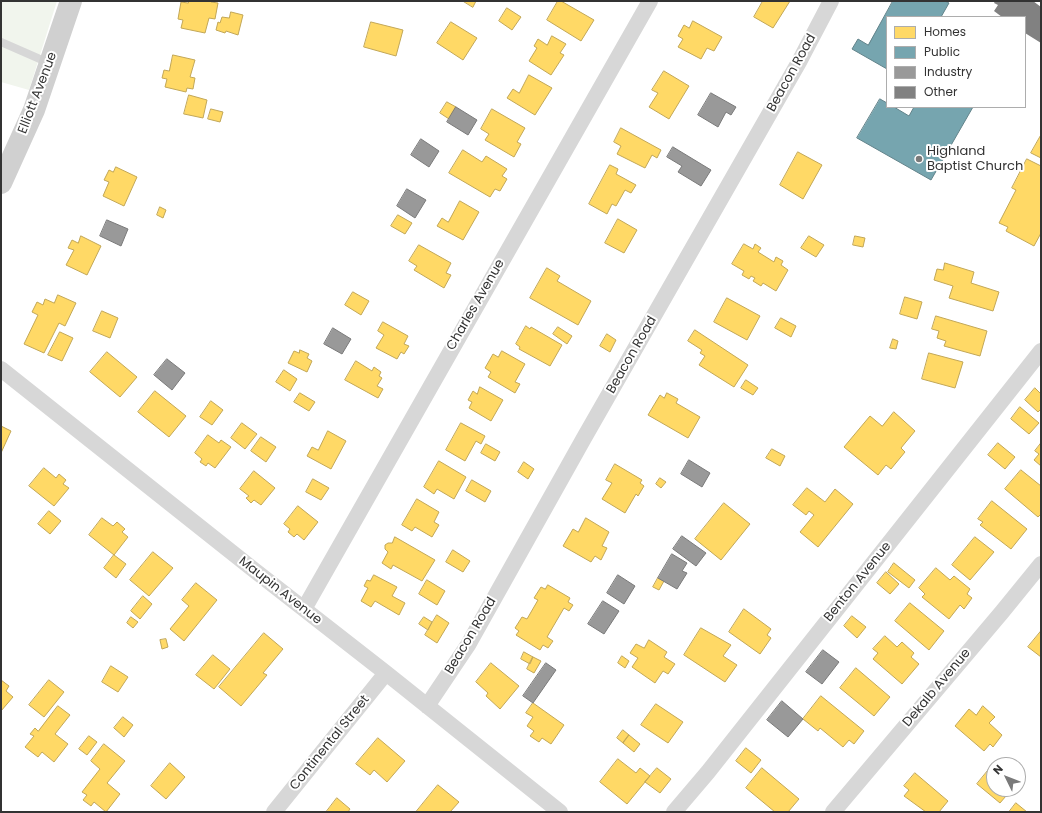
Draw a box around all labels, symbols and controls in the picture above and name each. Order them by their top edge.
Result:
legend [886,16,1026,108]
text: Homes [924,23,966,40]
street label: Beacon Road [764,31,820,115]
text: Public [924,43,960,60]
street label: Elliott Avenue [15,50,61,136]
text: Industry [924,63,972,80]
text: Other [924,83,957,100]
place label: Highland Baptist Church [927,144,1023,175]
marker: Highland Baptist Church [914,154,924,164]
street label: Charles Avenue [444,257,508,353]
street label: Beacon Road [604,314,660,396]
street label: Benton Avenue [821,539,895,625]
street label: Maupin Avenue [235,554,325,628]
street label: Beacon Road [442,595,500,677]
street label: Dekalb Avenue [900,646,974,730]
street label: Continental Street [287,692,373,794]
north arrow [986,757,1026,797]
text: N [989,761,1007,778]

